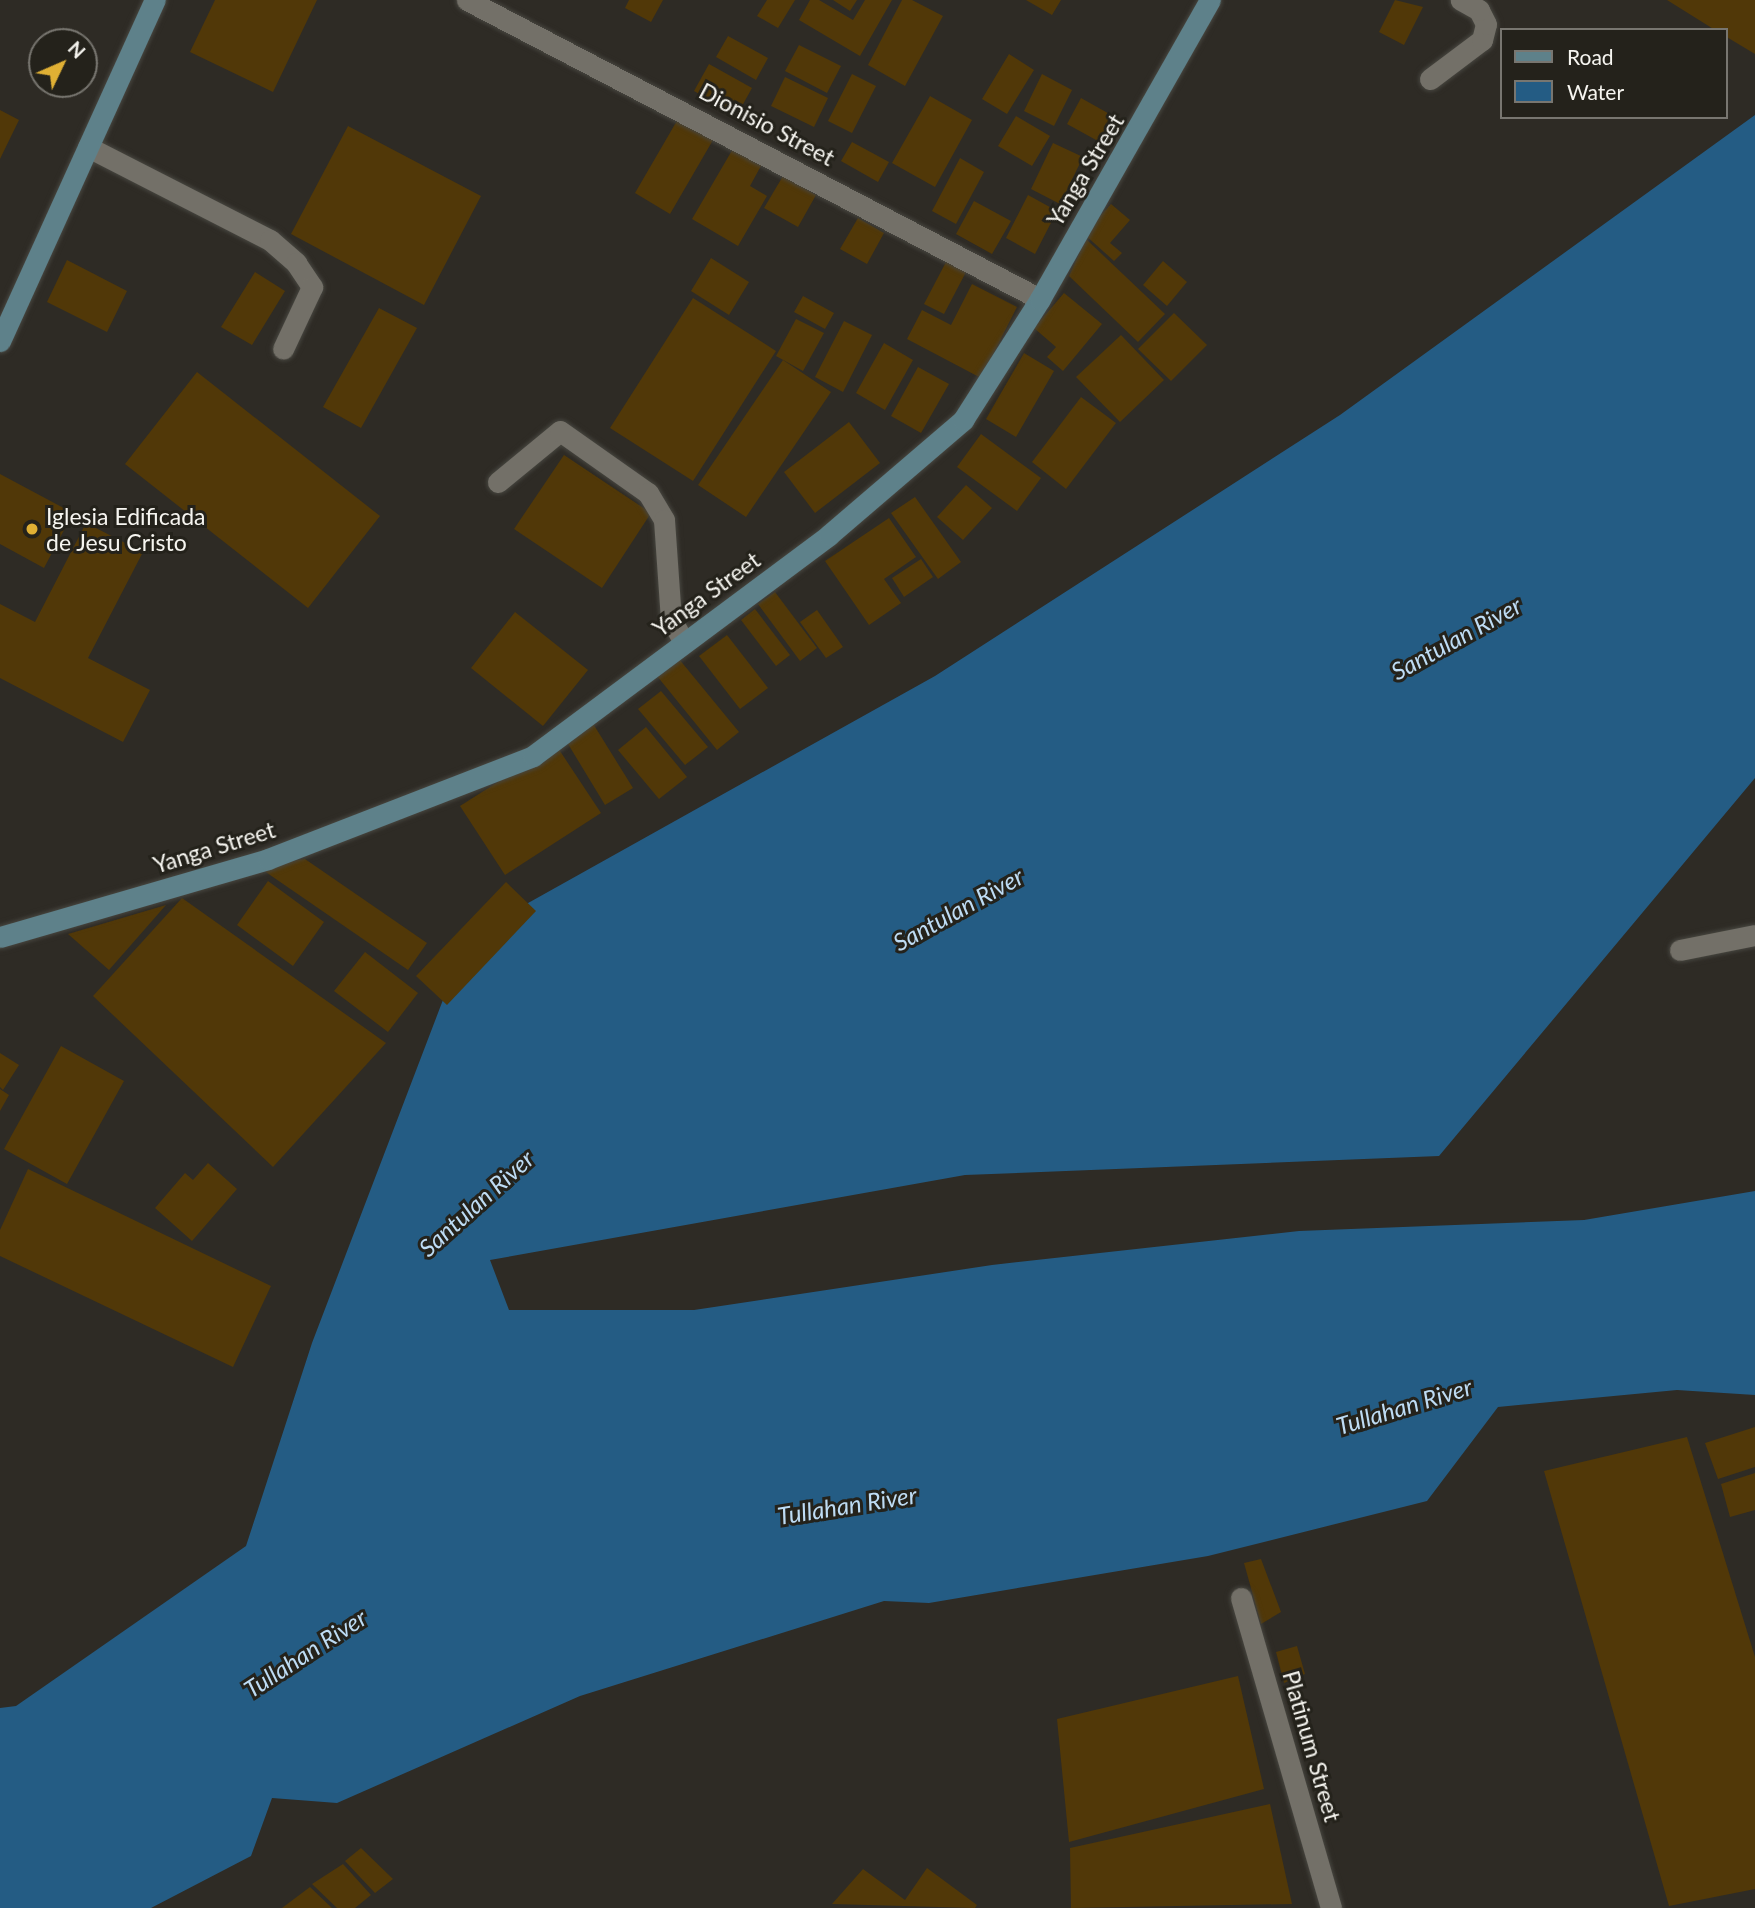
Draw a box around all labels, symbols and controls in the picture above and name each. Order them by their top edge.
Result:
north arrow [28,28,98,98]
legend [1500,28,1727,119]
text: N [64,36,90,63]
text: Road [1567,44,1614,69]
street label: Dionisio Street [695,77,839,171]
text: Water [1567,79,1624,104]
street label: Yanga Street [1041,109,1129,231]
place label: Iglesia Edificada de Jesu Cristo [46,502,205,556]
marker: Iglesia Edificada de Jesu Cristo [24,521,40,537]
street label: Yanga Street [647,546,765,642]
water label: Santulan River [1386,590,1526,686]
street label: Yanga Street [150,815,278,879]
water label: Santulan River [888,861,1028,957]
water label: Santulan River [413,1144,539,1262]
water label: Tullahan River [1333,1372,1475,1440]
water label: Tullahan River [775,1480,919,1530]
water label: Tullahan River [238,1603,372,1703]
street label: Platinum Street [1277,1667,1347,1825]

